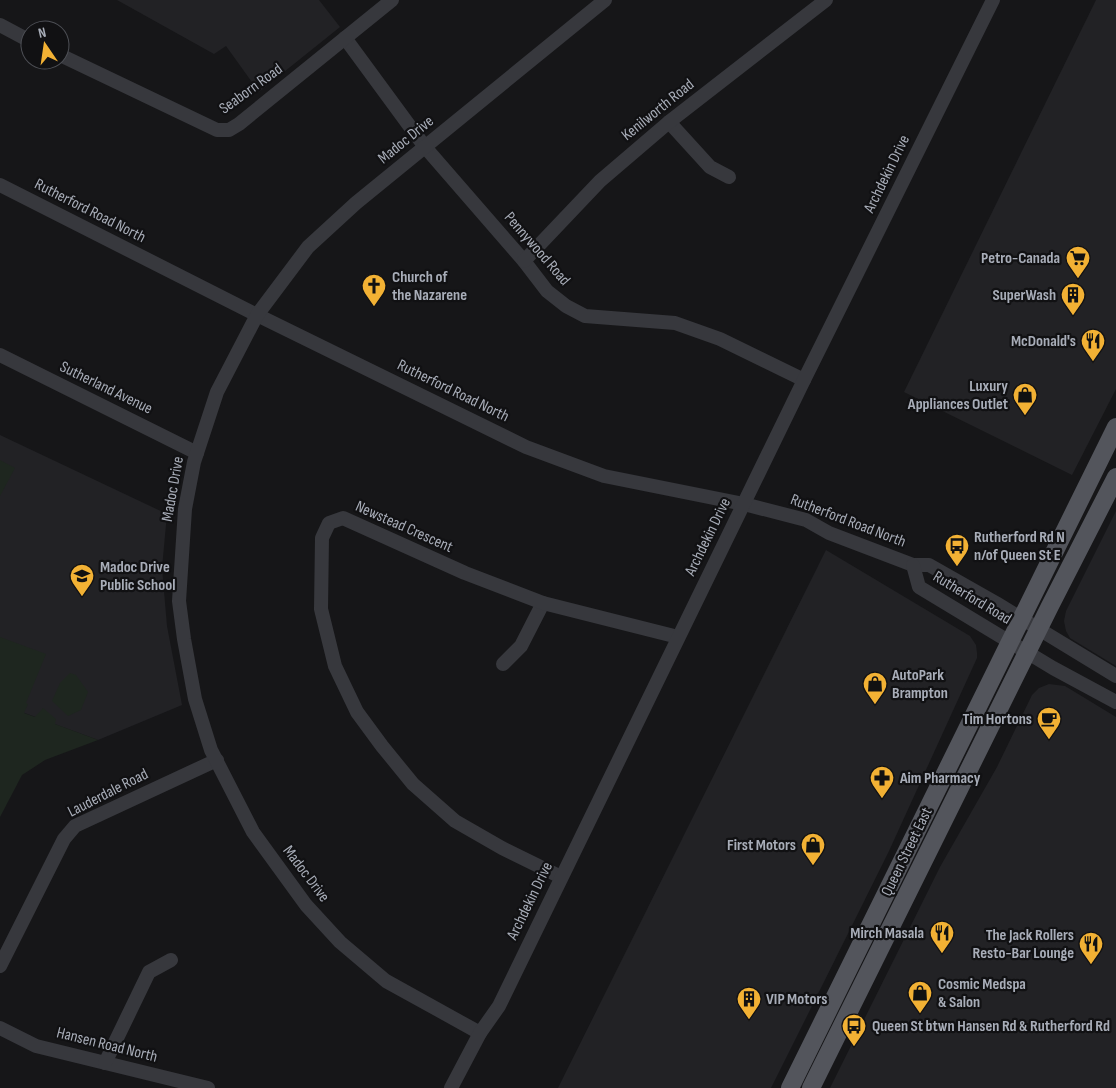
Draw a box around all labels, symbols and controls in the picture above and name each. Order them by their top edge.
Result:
north arrow [20,20,70,70]
text: N [37,24,48,42]
street label: Seaborn Road [216,60,286,118]
street label: Kenilworth Road [618,75,698,145]
street label: Madoc Drive [374,112,438,168]
street label: Archdekin Drive [860,132,914,217]
street label: Rutherford Road North [31,175,149,247]
street label: Pennywood Road [500,208,574,290]
supermarket icon: Petro-Canada [1065,245,1091,279]
place label: Petro-Canada [981,249,1060,268]
place label: Church of the Nazarene [392,268,467,305]
church icon: Church of the Nazarene [361,273,387,307]
building icon: SuperWash [1060,282,1086,316]
place label: SuperWash [993,286,1056,305]
restaurant icon: McDonald's [1080,328,1106,362]
place label: McDonald's [1011,332,1076,351]
street label: Rutherford Road North [394,356,512,426]
street label: Sutherland Avenue [57,357,155,419]
place label: Luxury Appliances Outlet [907,377,1008,414]
shop icon: Luxury Appliances Outlet [1012,382,1038,416]
street label: Madoc Drive [158,455,188,523]
street label: Rutherford Road North [788,490,908,552]
street label: Archdekin Drive [681,495,735,580]
street label: Newstead Crescent [352,497,456,557]
place label: Rutherford Rd N n/of Queen St E [974,528,1065,565]
bus stop icon: Rutherford Rd N n/of Queen St E [944,533,970,567]
place label: Madoc Drive Public School [100,558,175,595]
school or university icon: Madoc Drive Public School [69,563,95,597]
street label: Rutherford Road [929,567,1015,629]
place label: AutoPark Brampton [891,666,948,703]
shop icon: AutoPark Brampton [862,671,888,705]
cafe icon: Tim Hortons [1036,706,1062,740]
place label: Tim Hortons [963,710,1032,729]
street label: Lauderdale Road [65,765,151,821]
pharmacy icon: Aim Pharmacy [869,765,895,799]
place label: Aim Pharmacy [899,769,981,788]
street label: Queen Street East [877,804,937,899]
shop icon: First Motors [800,832,826,866]
place label: First Motors [727,836,796,855]
street label: Madoc Drive [279,842,333,906]
street label: Archdekin Drive [503,859,557,944]
restaurant icon: Mirch Masala [929,920,955,954]
place label: Mirch Masala [850,924,924,943]
place label: The Jack Rollers Resto-Bar Lounge [973,926,1074,963]
restaurant icon: The Jack Rollers Resto-Bar Lounge [1078,931,1104,965]
place label: Cosmic Medspa & Salon [938,975,1026,1012]
shop icon: Cosmic Medspa & Salon [907,980,933,1014]
building icon: VIP Motors [736,986,762,1020]
place label: VIP Motors [766,990,827,1009]
bus stop icon: Queen St btwn Hansen Rd & Rutherford Rd [841,1013,867,1047]
place label: Queen St btwn Hansen Rd & Rutherford Rd [872,1017,1110,1036]
street label: Hansen Road North [55,1023,159,1067]

